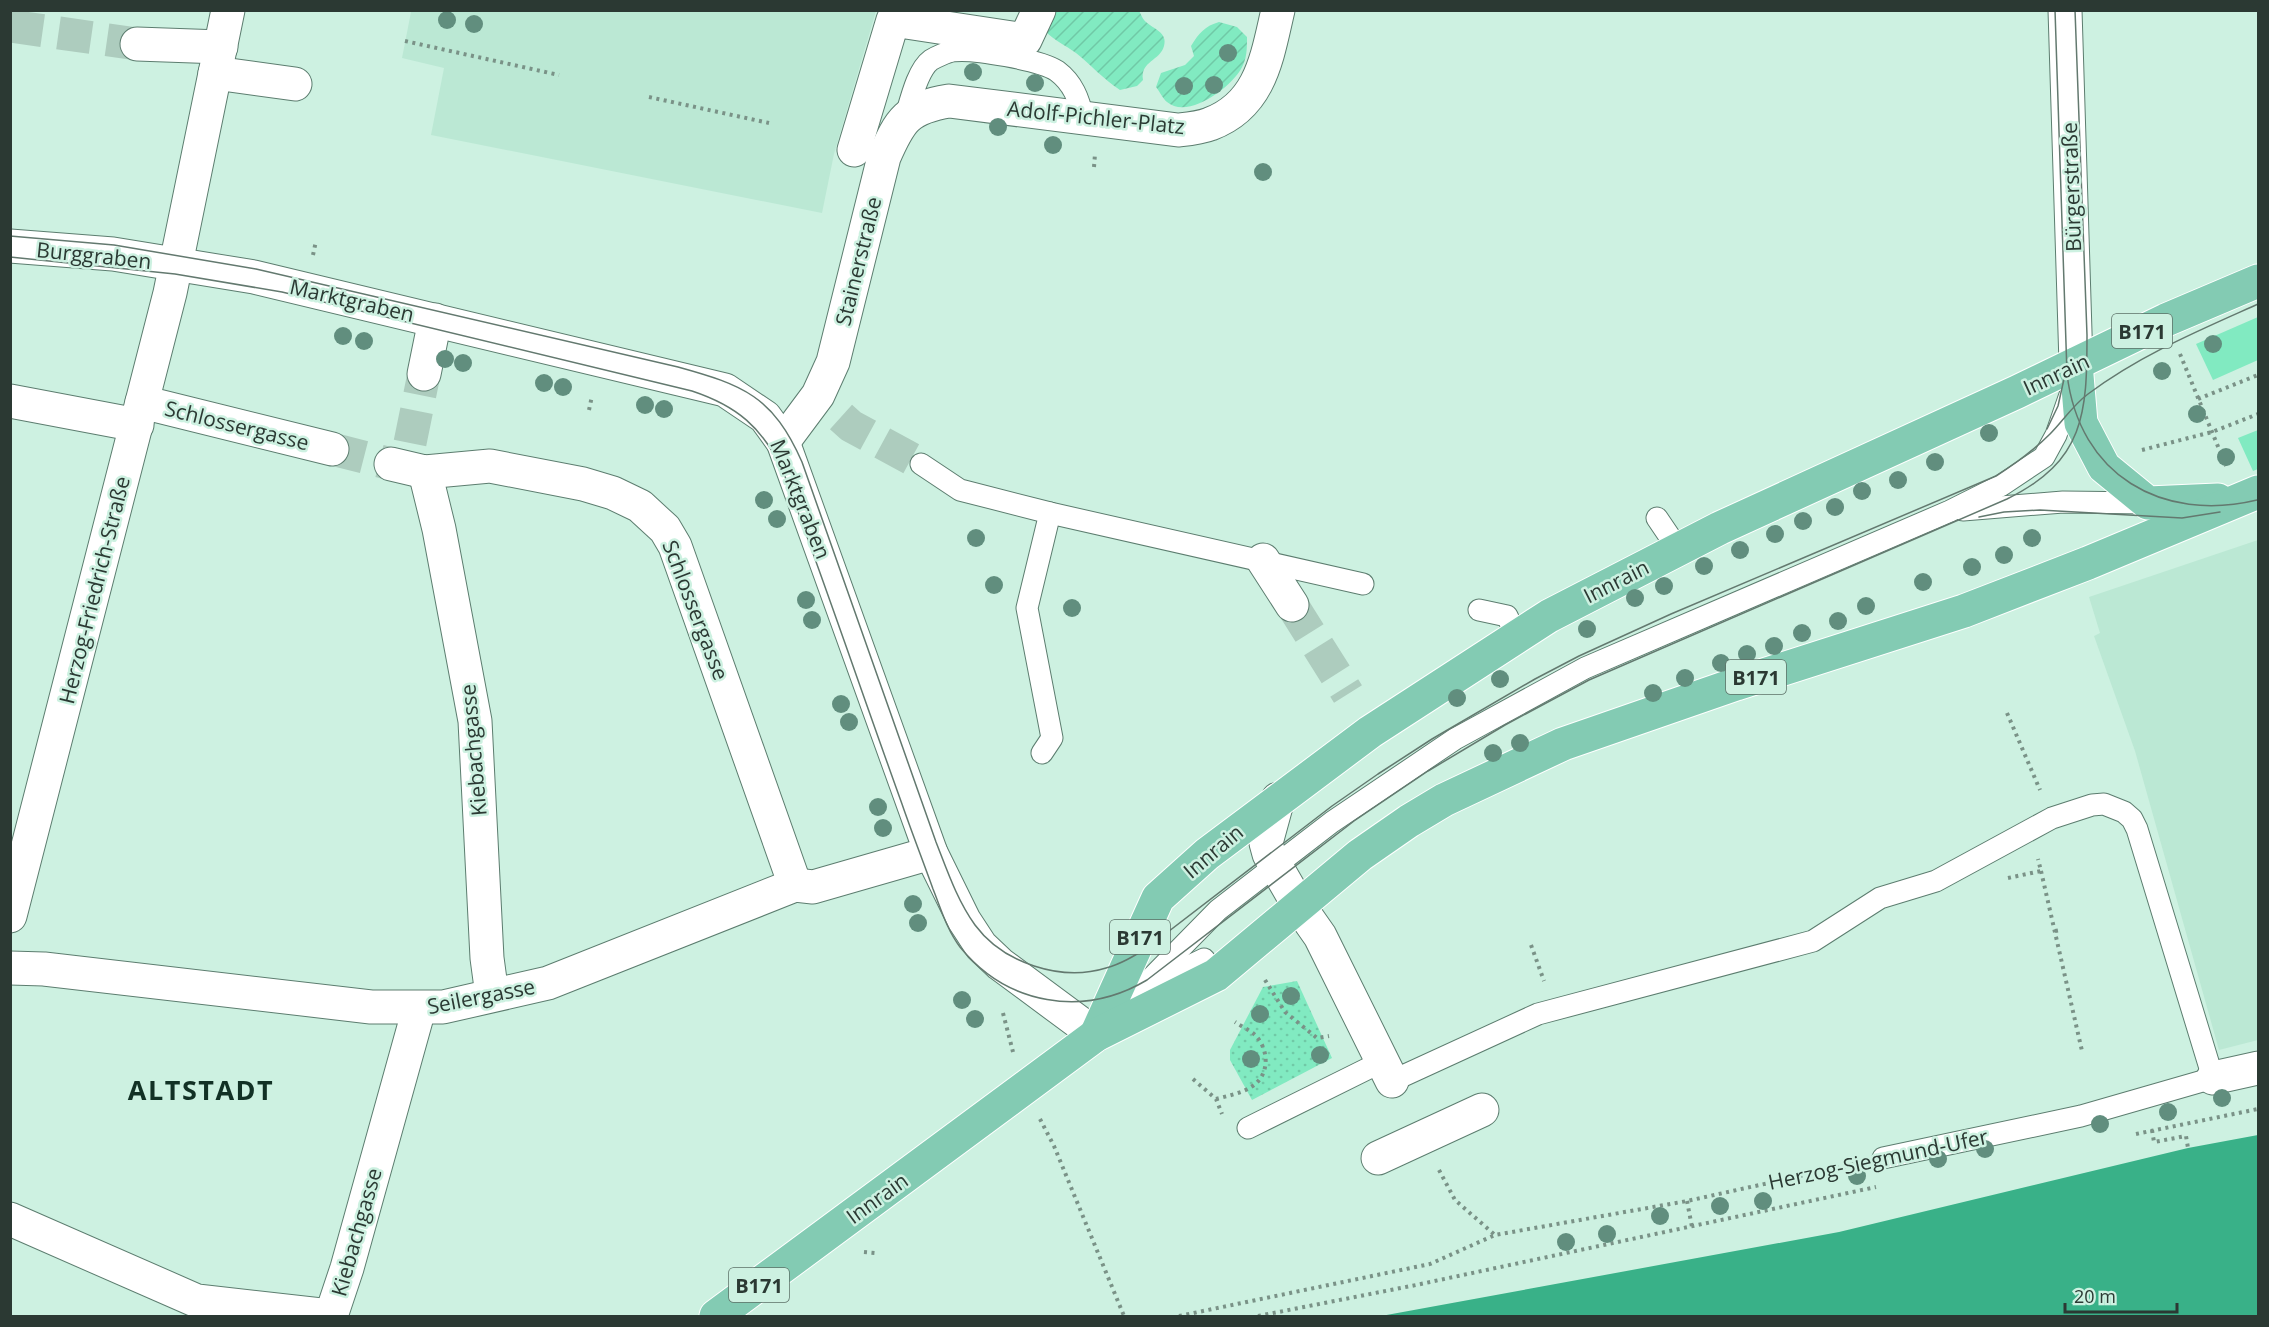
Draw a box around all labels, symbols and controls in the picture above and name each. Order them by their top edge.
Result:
street label: Adolf-Pichler-Platz [1006,94,1186,140]
street label: Bürgerstraße [2055,122,2087,252]
street label: Stainerstraße [828,194,888,328]
street label: Burggraben [35,235,153,275]
street label: Marktgraben [287,272,417,328]
road number: B171 [2112,314,2172,348]
street label: Innrain [2018,347,2094,401]
street label: Schlossergasse [162,394,312,456]
street label: Marktgraben [764,435,838,563]
street label: Herzog-Friedrich-Straße [52,473,136,707]
street label: Schlossergasse [656,536,736,684]
street label: Innrain [1578,553,1654,609]
road number: B171 [1726,660,1786,694]
street label: Kiebachgasse [453,683,493,817]
street label: Innrain [1177,818,1249,884]
road number: B171 [1110,920,1170,954]
street label: Seilergasse [425,972,537,1020]
district label: ALTSTADT [128,1071,274,1108]
street label: Herzog-Siegmund-Ufer [1766,1122,1991,1196]
street label: Kiebachgasse [324,1165,388,1299]
street label: Innrain [840,1166,914,1230]
road number: B171 [729,1268,789,1302]
scale bar [2065,1276,2178,1314]
text: 20 m [2074,1284,2116,1308]

